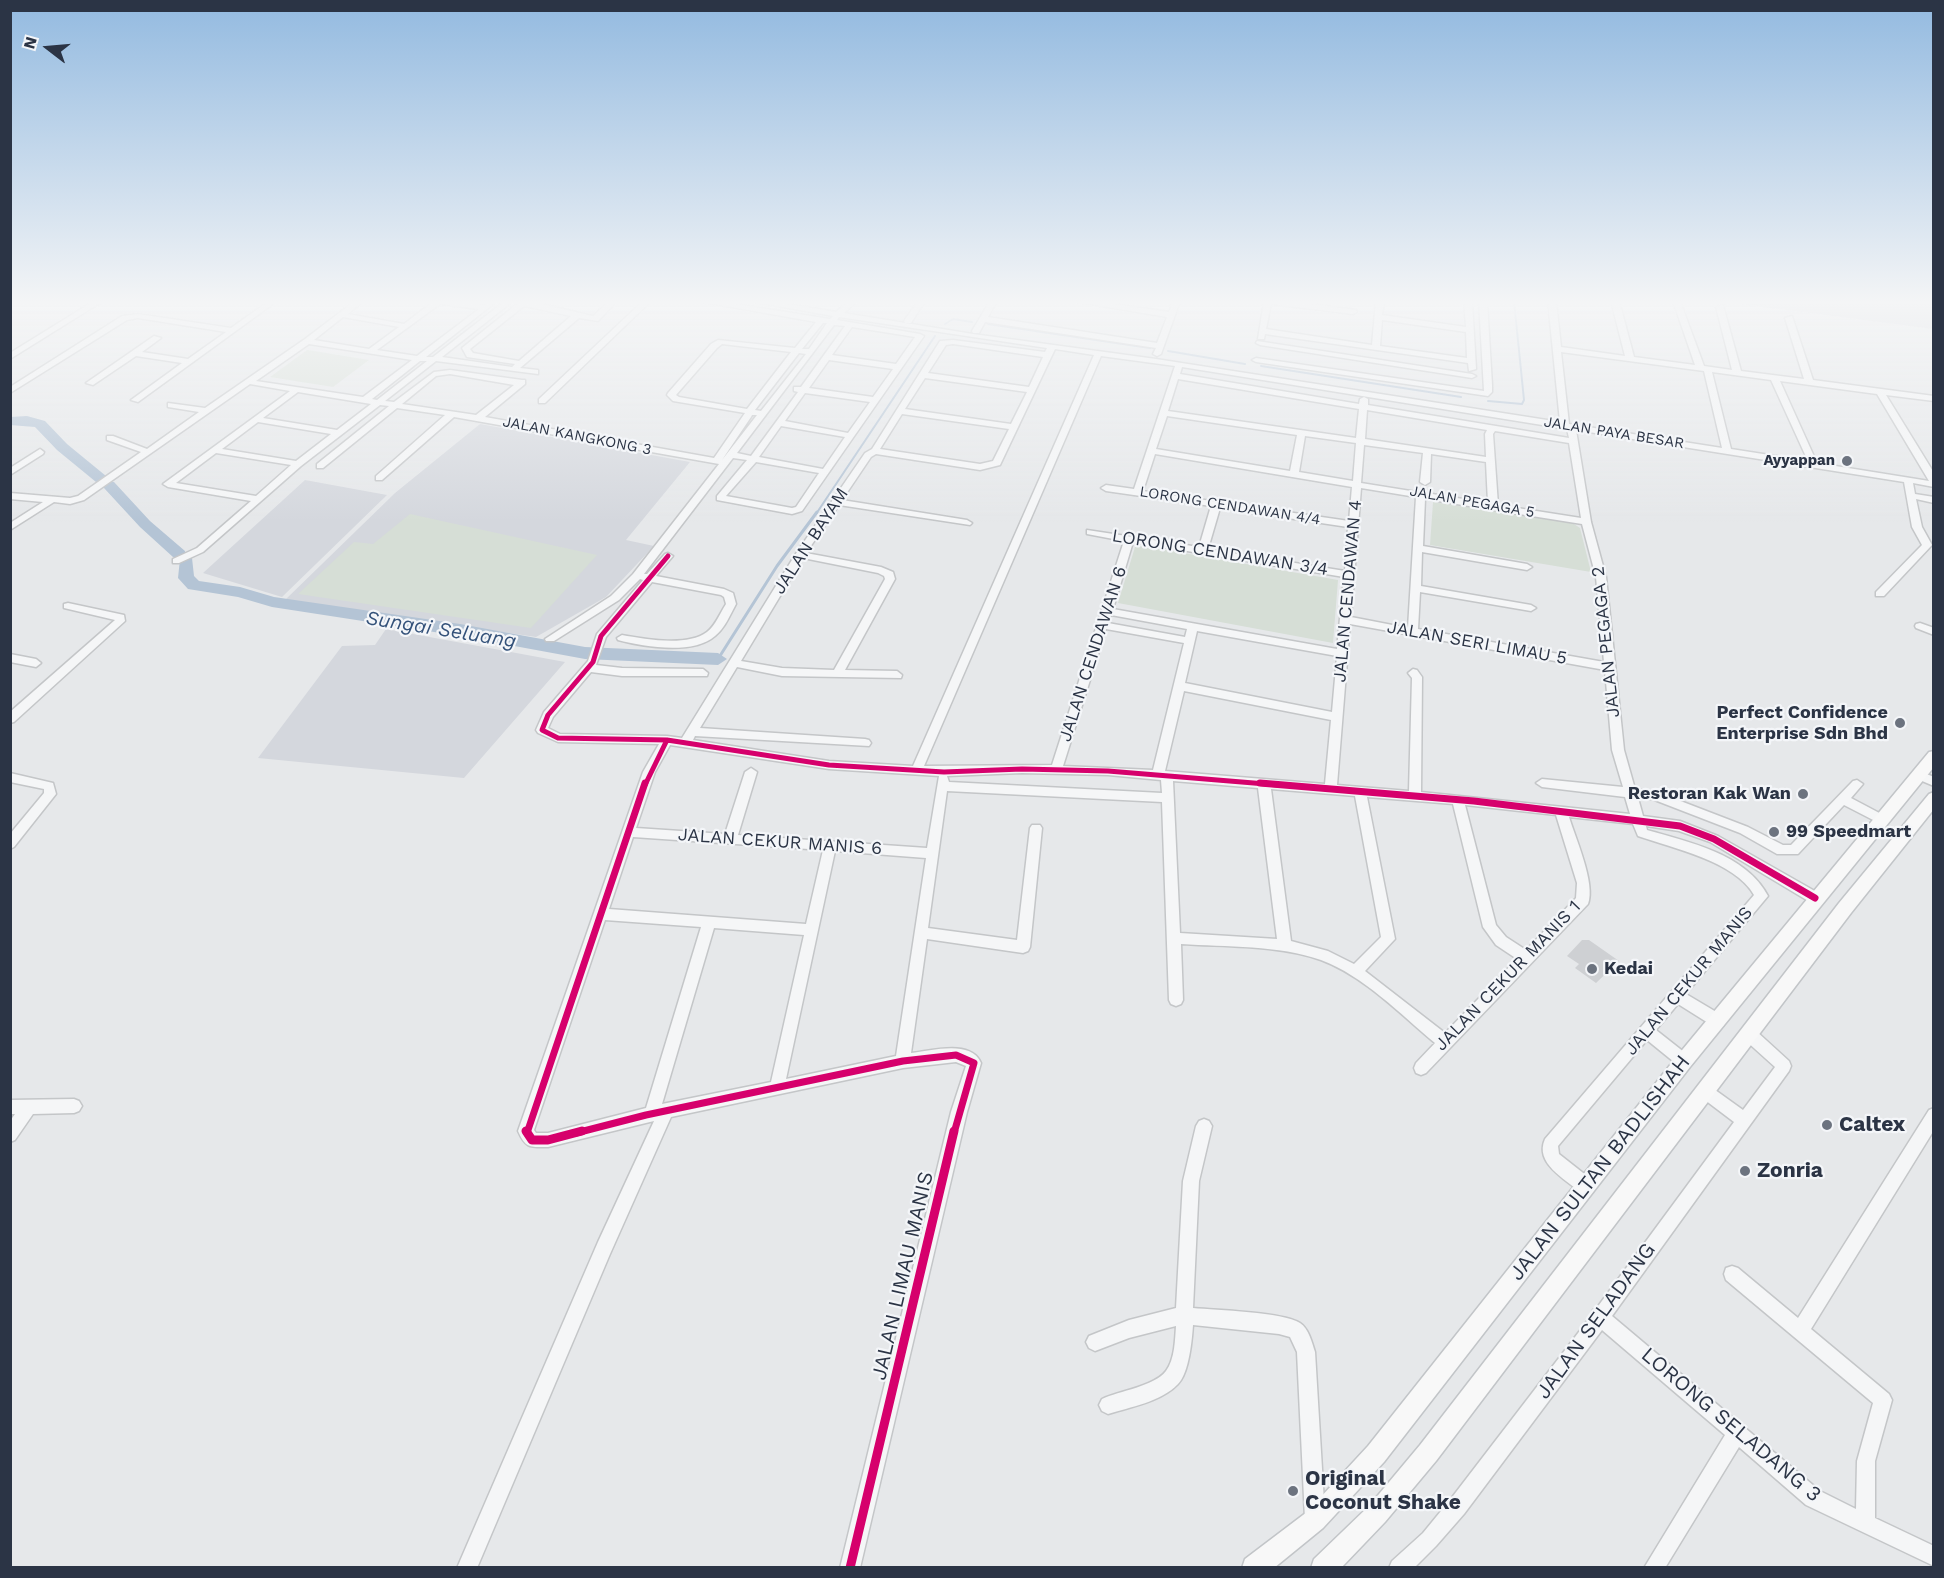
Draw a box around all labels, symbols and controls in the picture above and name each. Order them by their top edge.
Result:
north arrow [18,18,78,78]
text: N [19,35,41,51]
street label: JALAN KANGKONG 3 [501,413,653,459]
street label: JALAN PAYA BESAR [1543,413,1685,453]
place label: Ayyappan [1764,452,1835,470]
marker: Ayyappan [1840,454,1854,468]
street label: JALAN PEGAGA 5 [1408,482,1536,522]
street label: LORONG CENDAWAN 4/4 [1138,483,1322,529]
street label: JALAN BAYAM [769,484,853,598]
street label: JALAN CENDAWAN 4 [1329,499,1367,683]
street label: LORONG CENDAWAN 3/4 [1110,525,1330,581]
street label: JALAN CENDAWAN 6 [1054,564,1132,744]
street label: JALAN PEGAGA 2 [1587,565,1625,719]
water label: Sungai Seluang [364,606,518,654]
street label: JALAN SERI LIMAU 5 [1385,617,1569,669]
place label: Perfect Confidence Enterprise Sdn Bhd [1716,702,1888,744]
marker: Perfect Confidence Enterprise Sdn Bhd [1893,716,1907,730]
place label: Restoran Kak Wan [1628,783,1791,805]
marker: Restoran Kak Wan [1796,787,1810,801]
place label: 99 Speedmart [1786,821,1911,843]
street label: JALAN CEKUR MANIS 6 [677,824,883,860]
marker: 99 Speedmart [1767,825,1781,839]
street label: JALAN CEKUR MANIS 1 [1431,896,1585,1056]
street label: JALAN CEKUR MANIS [1620,902,1758,1060]
place label: Kedai [1604,958,1653,980]
marker: Kedai [1585,962,1599,976]
street label: JALAN SULTAN BADLISHAH [1504,1050,1696,1286]
place label: Caltex [1839,1112,1905,1138]
marker: Caltex [1820,1118,1834,1132]
place label: Zonria [1757,1158,1823,1184]
marker: Zonria [1738,1164,1752,1178]
street label: JALAN LIMAU MANIS [867,1169,939,1383]
street label: JALAN SELADANG [1531,1238,1661,1404]
street label: LORONG SELADANG 3 [1636,1342,1826,1508]
place label: Original Coconut Shake [1305,1466,1461,1516]
marker: Original Coconut Shake [1286,1484,1300,1498]

